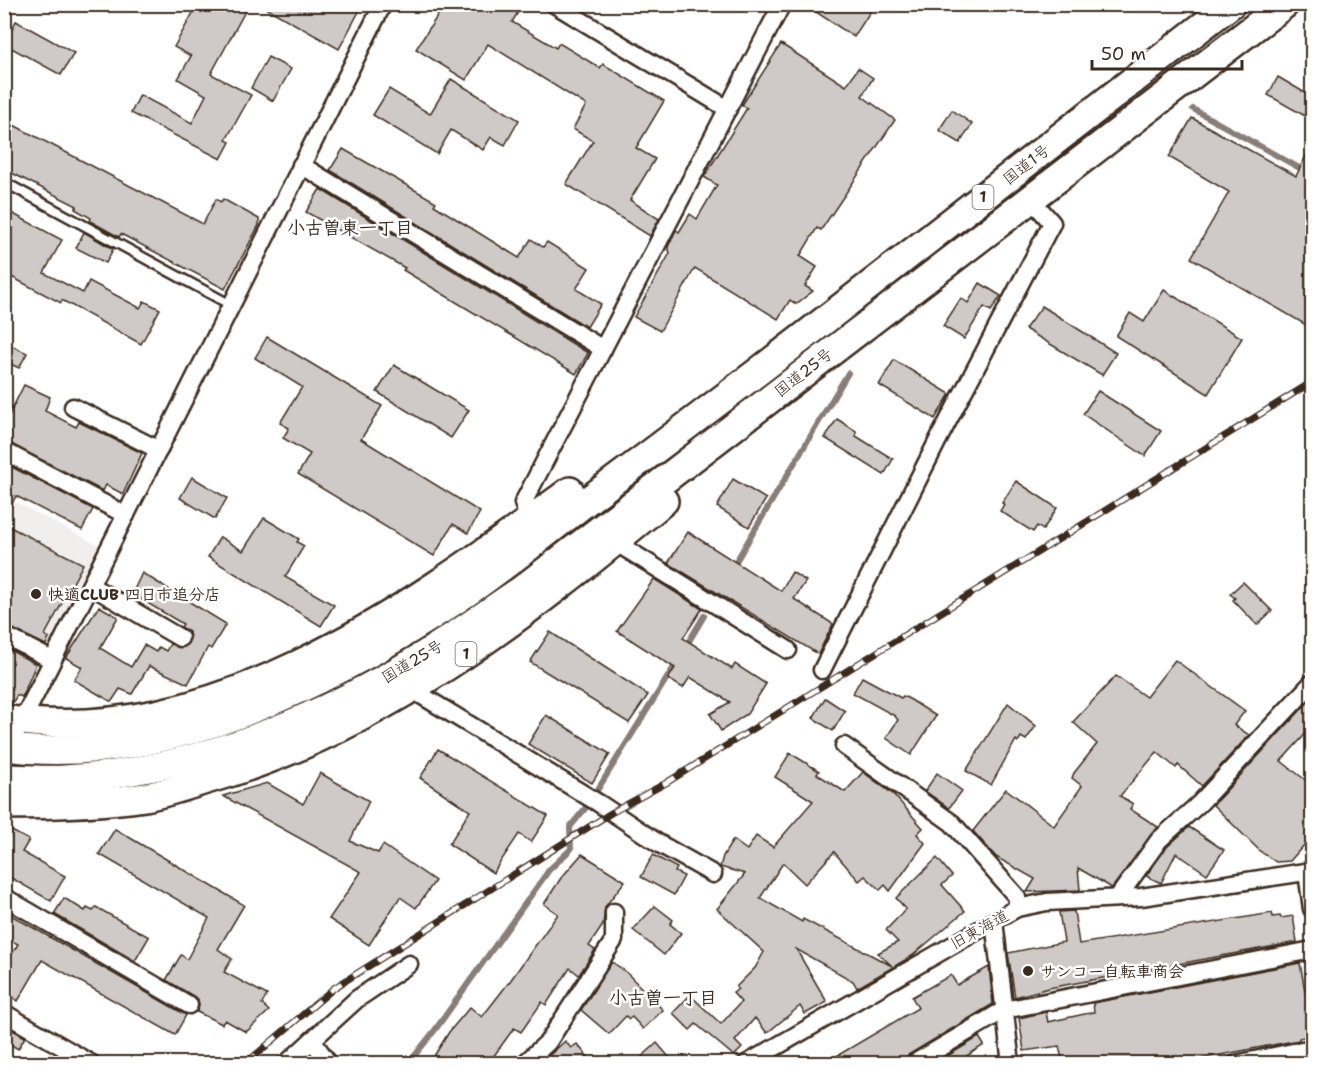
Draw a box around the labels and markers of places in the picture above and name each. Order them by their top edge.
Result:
place label: 快適CLUB 四日市追分店 [48,584,221,605]
marker: 快適CLUB 四日市追分店 [29,587,43,601]
place label: サンコー自転車商会 [1040,961,1184,982]
marker: サンコー自転車商会 [1021,964,1035,978]

